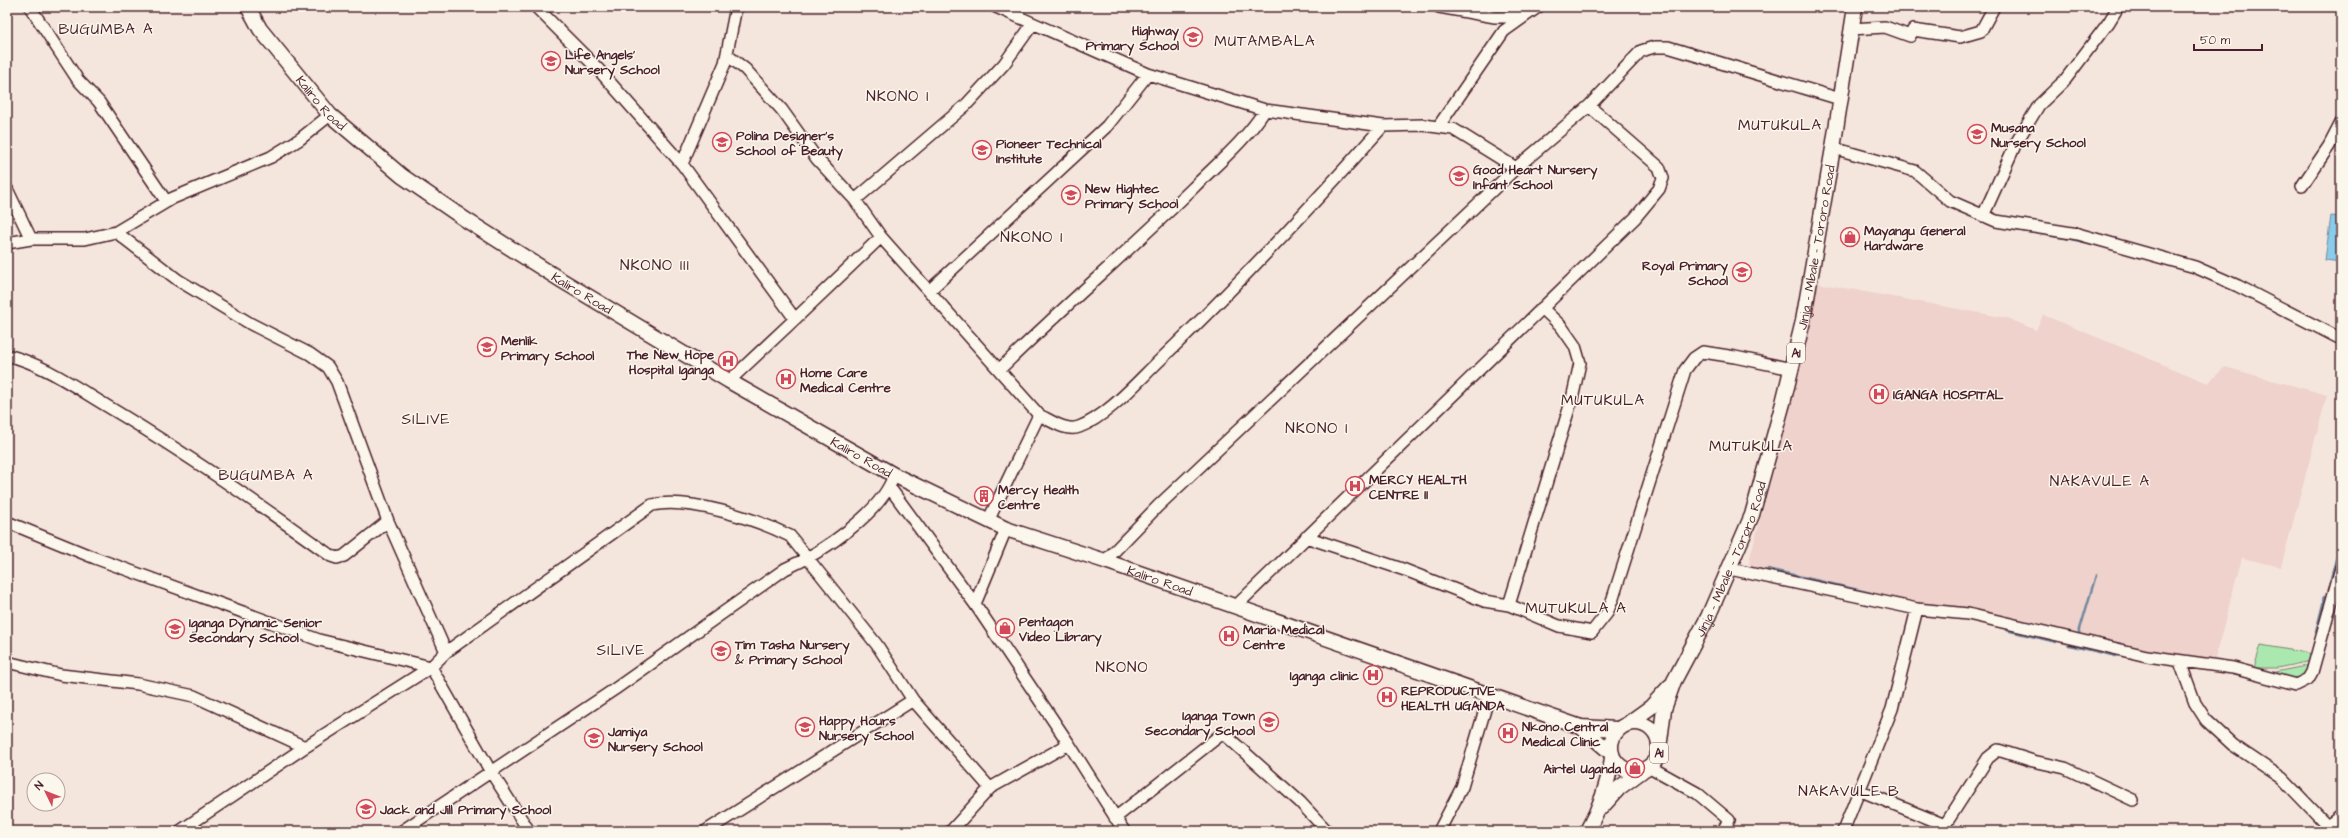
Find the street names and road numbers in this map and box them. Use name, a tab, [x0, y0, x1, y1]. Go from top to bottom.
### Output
street label: Kaliro Road	[291, 72, 350, 135]
street label: Jinja - Mbale - Tororo Road	[1793, 163, 1840, 332]
street label: Kaliro Road	[548, 268, 616, 319]
road number: A1	[1787, 343, 1805, 363]
street label: Kaliro Road	[827, 433, 895, 482]
street label: Jinja - Mbale - Tororo Road	[1691, 479, 1771, 640]
street label: Kaliro Road	[1125, 561, 1195, 601]
road number: A1	[1650, 743, 1668, 763]

